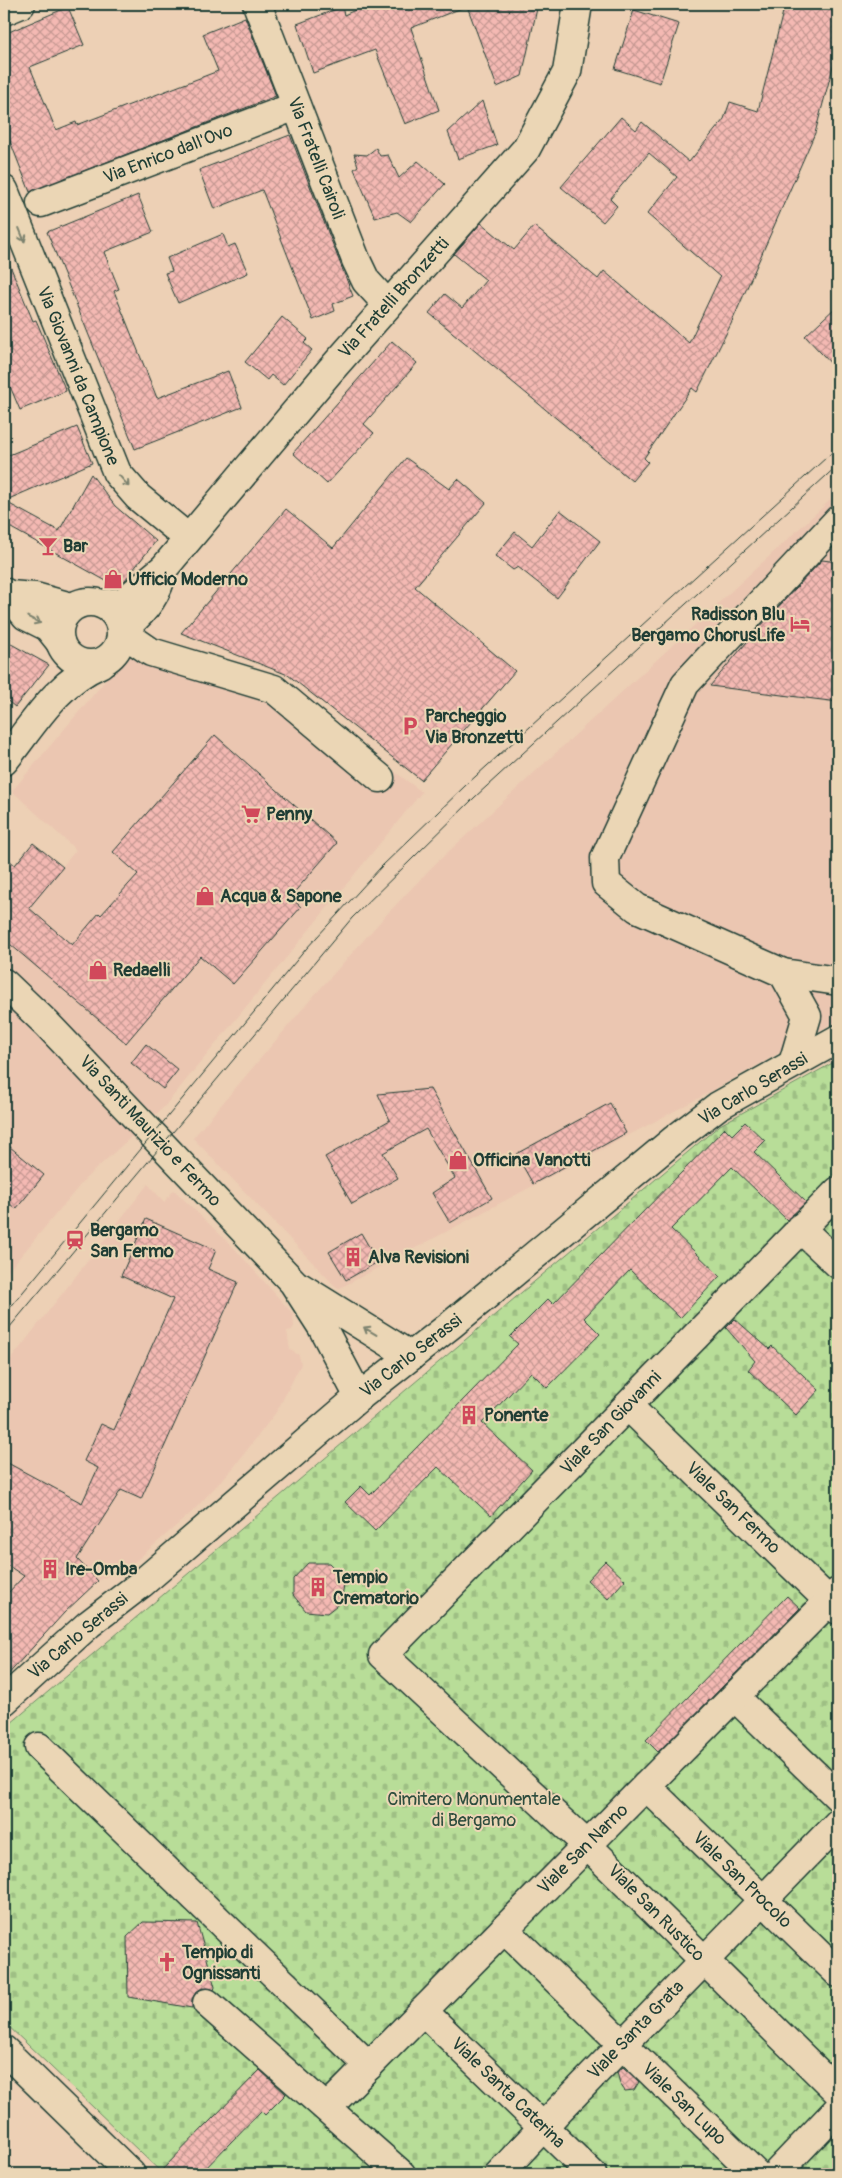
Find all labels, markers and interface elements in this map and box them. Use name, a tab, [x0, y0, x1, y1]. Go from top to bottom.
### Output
street label: Via Fratelli Cairoli	[282, 94, 350, 222]
street label: Via Enrico dall'Ovo	[100, 119, 236, 189]
one-way arrow	[18, 227, 27, 242]
street label: Via Fratelli Bronzetti	[334, 233, 454, 363]
street label: Via Giovanni da Campione	[32, 283, 125, 469]
one-way arrow	[119, 475, 130, 488]
bar icon: Bar	[37, 535, 59, 557]
place label: Bar	[63, 535, 89, 558]
shop icon: Ufficio Moderno	[102, 568, 124, 590]
place label: Ufficio Moderno	[128, 568, 248, 591]
place label: Radisson Blu Bergamo ChorusLife	[631, 603, 786, 647]
hotel icon: Radisson Blu Bergamo ChorusLife	[789, 613, 811, 635]
one-way arrow	[26, 615, 41, 625]
place label: Parcheggio Via Bronzetti	[425, 705, 523, 749]
parking icon: Parcheggio Via Bronzetti	[399, 715, 421, 737]
supermarket icon: Penny	[240, 803, 262, 825]
place label: Penny	[266, 803, 312, 826]
shop icon: Acqua & Sapone	[194, 885, 216, 907]
place label: Acqua & Sapone	[220, 885, 343, 908]
shop icon: Redaelli	[87, 959, 109, 981]
place label: Redaelli	[113, 959, 170, 982]
street label: Via Carlo Serassi	[694, 1047, 812, 1131]
street label: Via Santi Maurizio e Fermo	[74, 1050, 226, 1212]
shop icon: Officina Vanotti	[447, 1149, 469, 1171]
place label: Officina Vanotti	[473, 1149, 591, 1172]
place label: Bergamo San Fermo	[90, 1219, 174, 1263]
station icon: Bergamo San Fermo	[64, 1229, 86, 1251]
building icon: Alva Revisioni	[342, 1246, 364, 1268]
place label: Alva Revisioni	[368, 1246, 469, 1269]
street label: Via Carlo Serassi	[355, 1309, 467, 1403]
one-way arrow	[364, 1325, 378, 1335]
street label: Viale San Giovanni	[555, 1366, 667, 1480]
building icon: Ponente	[458, 1404, 480, 1426]
place label: Ponente	[484, 1404, 549, 1427]
street label: Viale San Fermo	[681, 1457, 785, 1559]
building icon: Ire-Omba	[39, 1558, 61, 1580]
place label: Ire-Omba	[65, 1558, 138, 1581]
place label: Tempio Crematorio	[332, 1566, 419, 1610]
building icon: Tempio Crematorio	[307, 1576, 329, 1598]
street label: Via Carlo Serassi	[23, 1588, 133, 1684]
park label: Cimitero Monumentale di Bergamo	[387, 1788, 561, 1832]
street label: Viale San Narno	[533, 1799, 633, 1899]
street label: Viale San Procolo	[687, 1827, 797, 1934]
street label: Viale San Rustico	[602, 1859, 710, 1967]
place label: Tempio di Ognissanti	[181, 1941, 260, 1985]
church icon: Tempio di Ognissanti	[156, 1951, 178, 1973]
street label: Viale Santa Grata	[583, 1976, 689, 2084]
street label: Viale Santa Caterina	[446, 2033, 570, 2153]
street label: Viale San Lupo	[637, 2058, 732, 2150]

